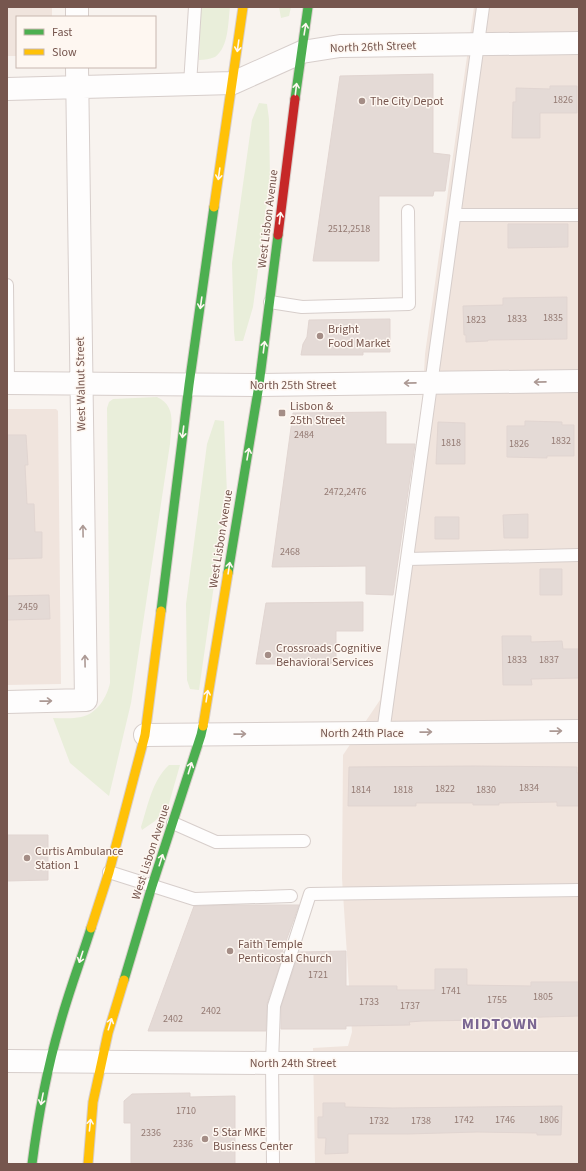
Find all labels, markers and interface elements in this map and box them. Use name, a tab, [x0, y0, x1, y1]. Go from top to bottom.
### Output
legend	[16, 16, 156, 68]
one-way arrow	[301, 23, 309, 36]
text: Fast	[52, 24, 72, 41]
street label: North 26th Street	[330, 37, 416, 57]
one-way arrow	[234, 39, 242, 52]
text: Slow	[52, 44, 77, 61]
one-way arrow	[293, 83, 300, 96]
place label: The City Depot	[370, 93, 444, 110]
house number: 1826	[553, 93, 573, 107]
marker: The City Depot	[357, 96, 367, 106]
one-way arrow	[215, 167, 223, 180]
street label: West Lisbon Avenue	[253, 169, 283, 269]
one-way arrow	[277, 211, 284, 224]
house number: 2512,2518	[328, 222, 370, 236]
one-way arrow	[197, 296, 205, 309]
house number: 1835	[543, 311, 563, 325]
house number: 1833	[507, 312, 527, 326]
house number: 1823	[466, 313, 486, 327]
place label: Bright Food Market	[328, 321, 390, 352]
marker: Bright Food Market	[315, 331, 325, 341]
street label: West Walnut Street	[72, 337, 90, 431]
one-way arrow	[260, 340, 268, 353]
street label: North 25th Street	[250, 377, 336, 394]
one-way arrow	[534, 378, 547, 386]
one-way arrow	[404, 379, 417, 387]
place label: Lisbon & 25th Street	[290, 398, 345, 429]
marker: Lisbon & 25th Street	[277, 408, 287, 418]
one-way arrow	[179, 425, 187, 438]
house number: 2484	[294, 428, 314, 442]
house number: 1832	[551, 434, 571, 448]
house number: 1818	[441, 436, 461, 450]
house number: 1826	[509, 437, 529, 451]
one-way arrow	[244, 448, 252, 461]
house number: 2472,2476	[324, 485, 366, 499]
street label: West Lisbon Avenue	[205, 488, 237, 589]
one-way arrow	[79, 525, 87, 538]
house number: 2468	[280, 545, 300, 559]
one-way arrow	[225, 562, 233, 575]
house number: 2459	[18, 600, 38, 614]
place label: Crossroads Cognitive Behavioral Services	[276, 640, 381, 671]
marker: Crossroads Cognitive Behavioral Services	[263, 650, 273, 660]
house number: 1833	[507, 653, 527, 667]
house number: 1837	[539, 653, 559, 667]
one-way arrow	[81, 655, 89, 668]
one-way arrow	[203, 690, 211, 703]
one-way arrow	[39, 697, 52, 705]
street label: North 24th Place	[320, 725, 404, 742]
one-way arrow	[549, 727, 562, 735]
one-way arrow	[419, 728, 432, 736]
one-way arrow	[233, 730, 246, 738]
one-way arrow	[187, 762, 194, 775]
house number: 1834	[519, 781, 539, 795]
house number: 1822	[435, 782, 455, 796]
house number: 1814	[351, 783, 371, 797]
house number: 1818	[393, 783, 413, 797]
house number: 1830	[476, 783, 496, 797]
street label: West Lisbon Avenue	[128, 802, 174, 902]
place label: Curtis Ambulance Station 1	[35, 843, 123, 874]
marker: Curtis Ambulance Station 1	[22, 853, 32, 863]
one-way arrow	[158, 853, 165, 866]
place label: Faith Temple Penticostal Church	[238, 936, 332, 967]
marker: Faith Temple Penticostal Church	[225, 946, 235, 956]
one-way arrow	[77, 950, 84, 963]
house number: 1721	[308, 968, 328, 982]
house number: 1741	[441, 984, 461, 998]
house number: 1805	[533, 990, 553, 1004]
house number: 1755	[487, 993, 507, 1007]
house number: 1733	[359, 995, 379, 1009]
house number: 1737	[400, 999, 420, 1013]
house number: 2402	[201, 1004, 221, 1018]
house number: 2402	[163, 1012, 183, 1026]
district label: MIDTOWN	[462, 1013, 538, 1035]
one-way arrow	[107, 1018, 115, 1030]
street label: North 24th Street	[250, 1055, 336, 1072]
one-way arrow	[38, 1092, 46, 1105]
house number: 1710	[176, 1104, 196, 1118]
house number: 1742	[454, 1113, 474, 1127]
house number: 1746	[495, 1113, 515, 1127]
house number: 1806	[539, 1113, 559, 1127]
house number: 1732	[369, 1114, 389, 1128]
house number: 1738	[411, 1114, 431, 1128]
one-way arrow	[87, 1119, 94, 1132]
place label: 5 Star MKE Business Center	[213, 1124, 294, 1155]
house number: 2336	[141, 1126, 161, 1140]
marker: 5 Star MKE Business Center	[200, 1134, 210, 1144]
house number: 2336	[173, 1137, 193, 1151]

